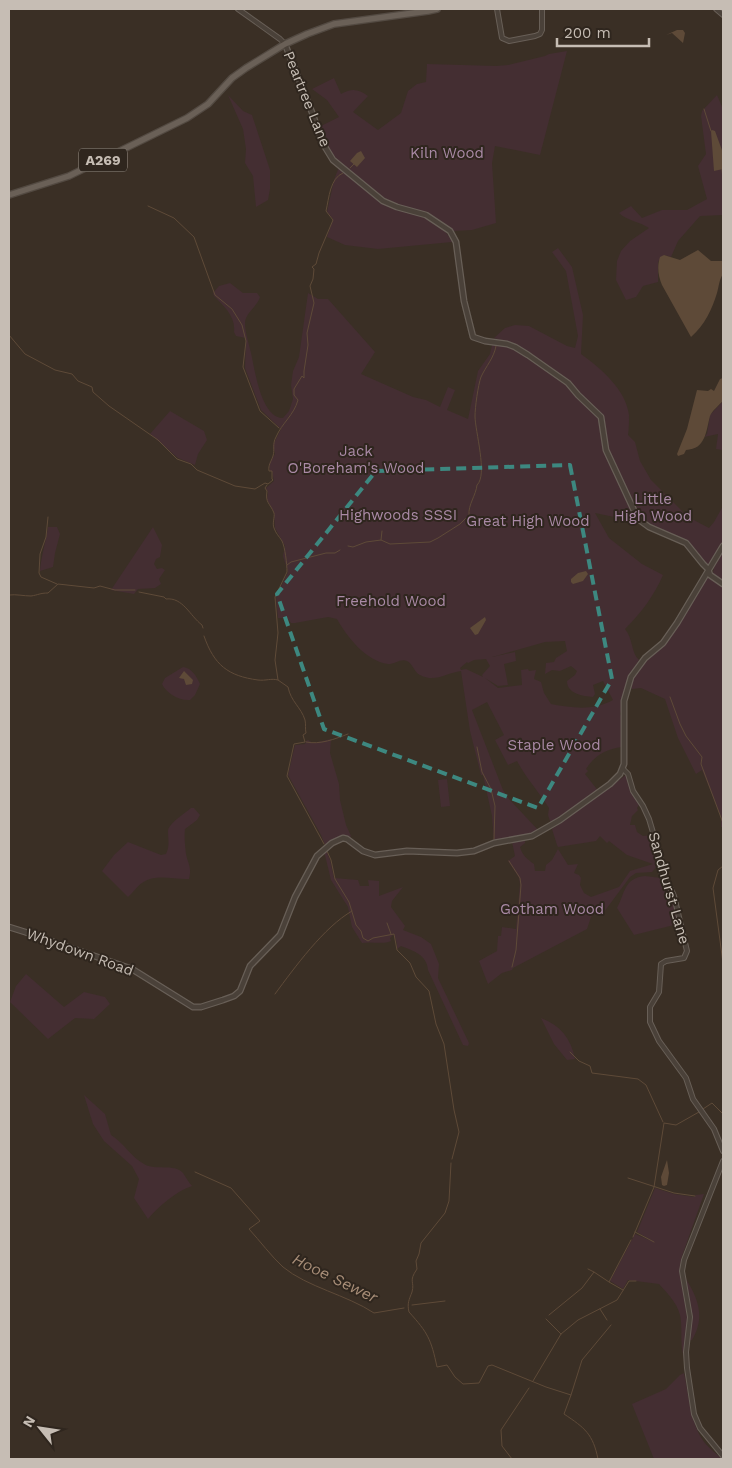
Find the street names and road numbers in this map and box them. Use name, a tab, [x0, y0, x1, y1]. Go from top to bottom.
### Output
street label: Peartree Lane	[280, 48, 334, 150]
road number: A269	[79, 148, 127, 172]
street label: Sandhurst Lane	[644, 830, 694, 946]
street label: Whydown Road	[24, 924, 136, 980]

